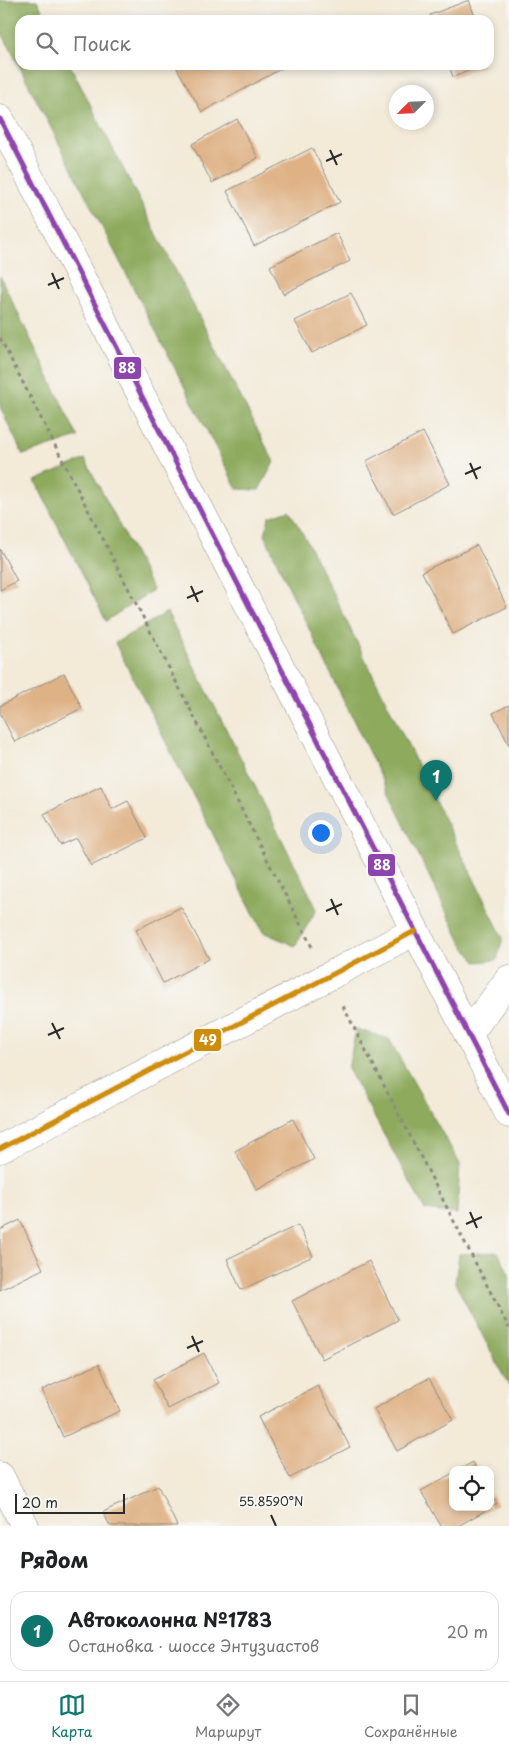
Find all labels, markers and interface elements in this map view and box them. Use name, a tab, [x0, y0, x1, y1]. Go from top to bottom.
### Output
search box	[15, 15, 494, 70]
icon: search	[33, 29, 61, 57]
text: Поиск	[73, 29, 131, 57]
north arrow	[389, 85, 434, 130]
line badge: 88	[113, 356, 142, 380]
text: 88	[118, 357, 136, 378]
pin: 1	[420, 760, 452, 801]
your location	[308, 820, 334, 846]
line badge: 88	[367, 853, 396, 877]
text: 88	[373, 854, 391, 875]
line badge: 49	[193, 1028, 222, 1052]
text: 49	[199, 1029, 217, 1050]
map controls	[449, 1466, 494, 1511]
button: locate	[449, 1466, 494, 1511]
scale bar	[15, 1491, 125, 1514]
text: 20 m	[22, 1492, 58, 1513]
text: 55.8590°N	[239, 1492, 303, 1510]
text: Рядом	[20, 1543, 88, 1575]
text: Автоколонна №1783	[68, 1605, 272, 1633]
text: 1	[33, 1619, 41, 1643]
text: 20 m	[447, 1619, 488, 1643]
text: Остановка · шоссе Энтузиастов	[68, 1633, 319, 1657]
tab: Карта	[51, 1691, 92, 1742]
tab: Маршрут	[195, 1691, 261, 1742]
tab: Сохранённые	[364, 1691, 458, 1742]

